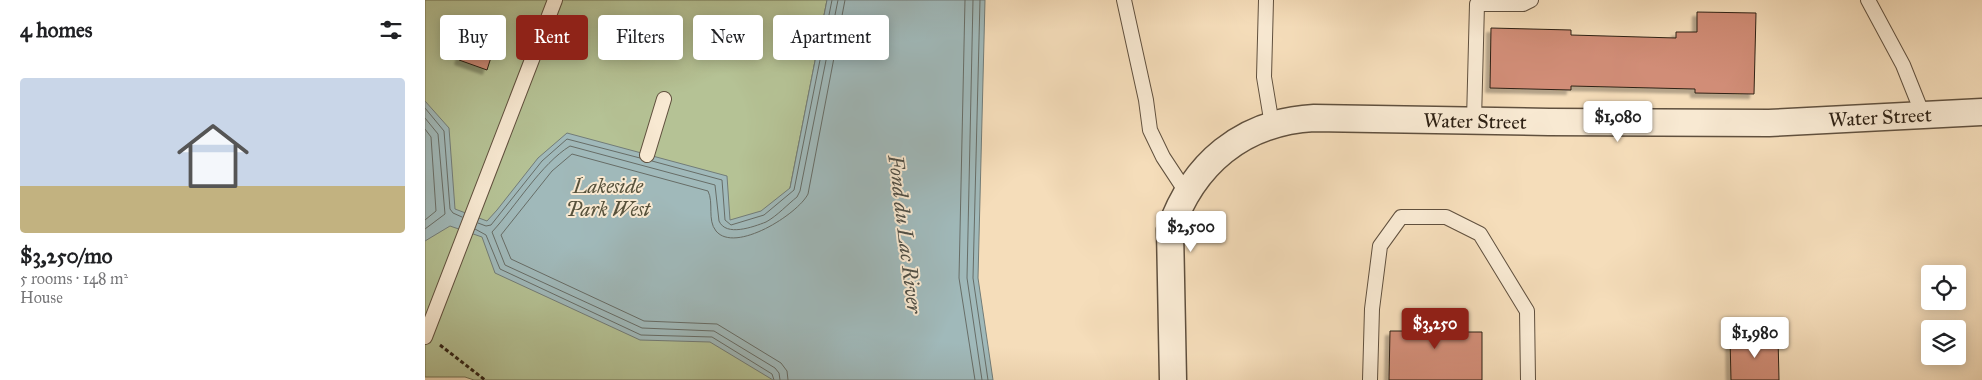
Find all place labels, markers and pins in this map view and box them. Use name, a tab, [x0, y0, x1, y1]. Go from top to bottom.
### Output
pin: $1,080	[1577, 100, 1659, 143]
pin: $2,500	[1150, 210, 1232, 253]
pin: $3,250	[1394, 308, 1476, 350]
pin: $1,980	[1714, 316, 1796, 359]

